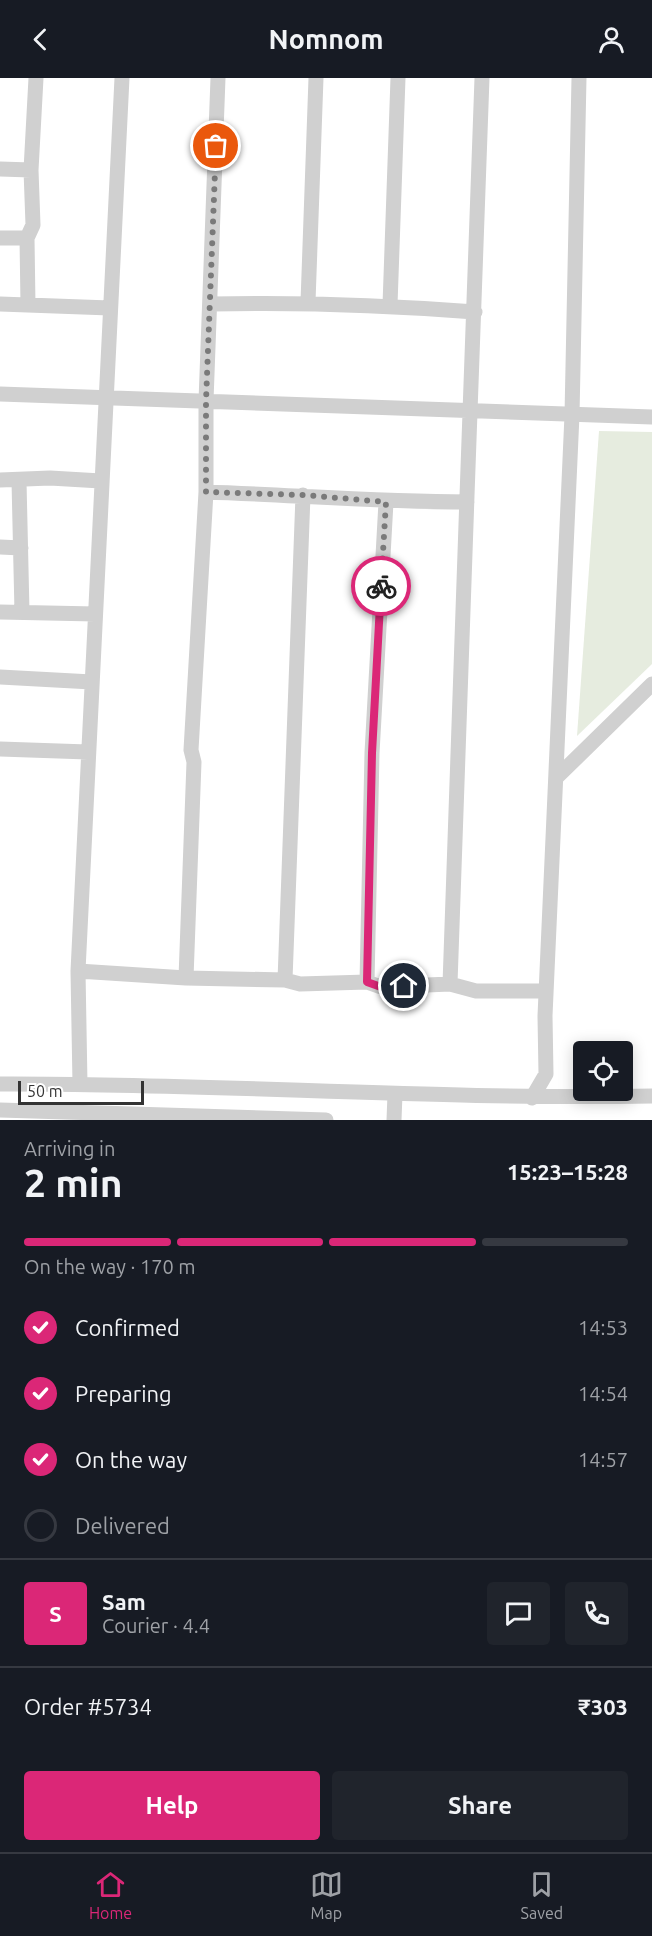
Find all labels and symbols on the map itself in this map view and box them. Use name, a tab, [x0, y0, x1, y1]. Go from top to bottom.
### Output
pin	[190, 120, 241, 171]
courier	[351, 556, 411, 616]
pin	[378, 960, 429, 1011]
scale bar	[18, 1078, 144, 1106]

